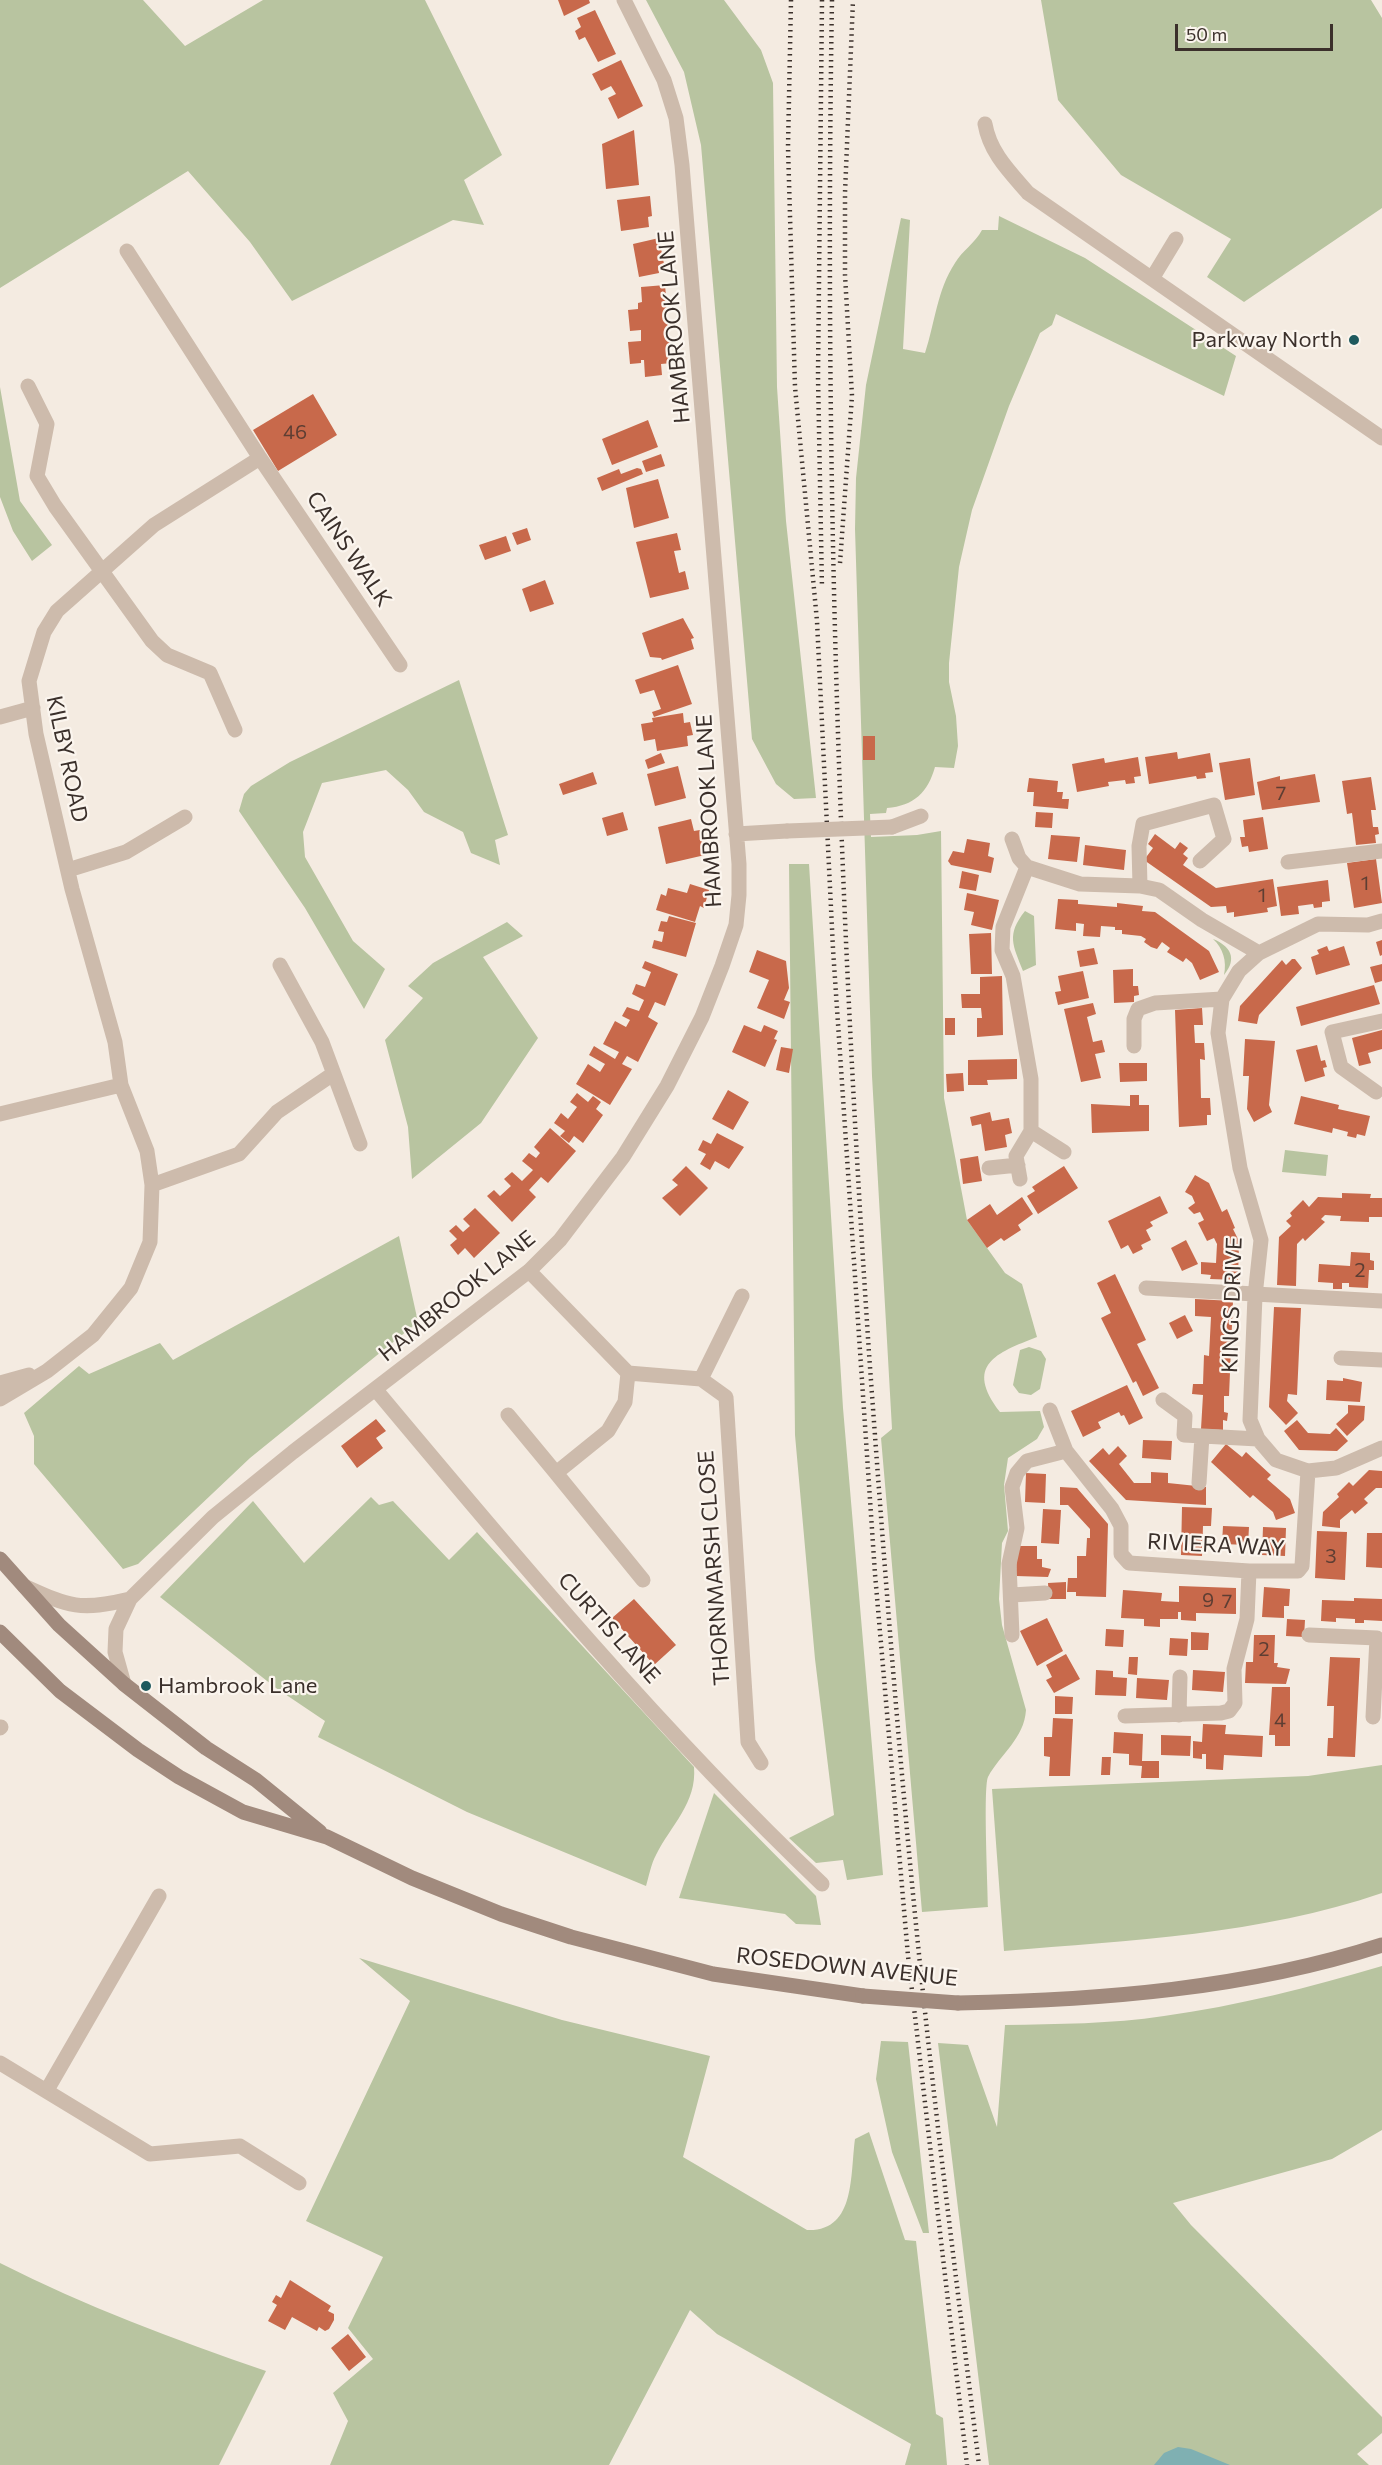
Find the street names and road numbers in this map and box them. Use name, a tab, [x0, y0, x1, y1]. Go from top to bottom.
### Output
street label: HAMBROOK LANE	[652, 229, 696, 425]
street label: CAINS WALK	[301, 486, 397, 612]
street label: KILBY ROAD	[41, 693, 93, 825]
street label: HAMBROOK LANE	[691, 714, 727, 908]
street label: HAMBROOK LANE	[373, 1225, 541, 1367]
street label: KINGS DRIVE	[1216, 1237, 1248, 1373]
street label: THORNMARSH CLOSE	[693, 1450, 735, 1686]
street label: RIVIERA WAY	[1147, 1528, 1285, 1562]
street label: CURTIS LANE	[552, 1567, 666, 1689]
street label: ROSEDOWN AVENUE	[735, 1942, 959, 1992]

